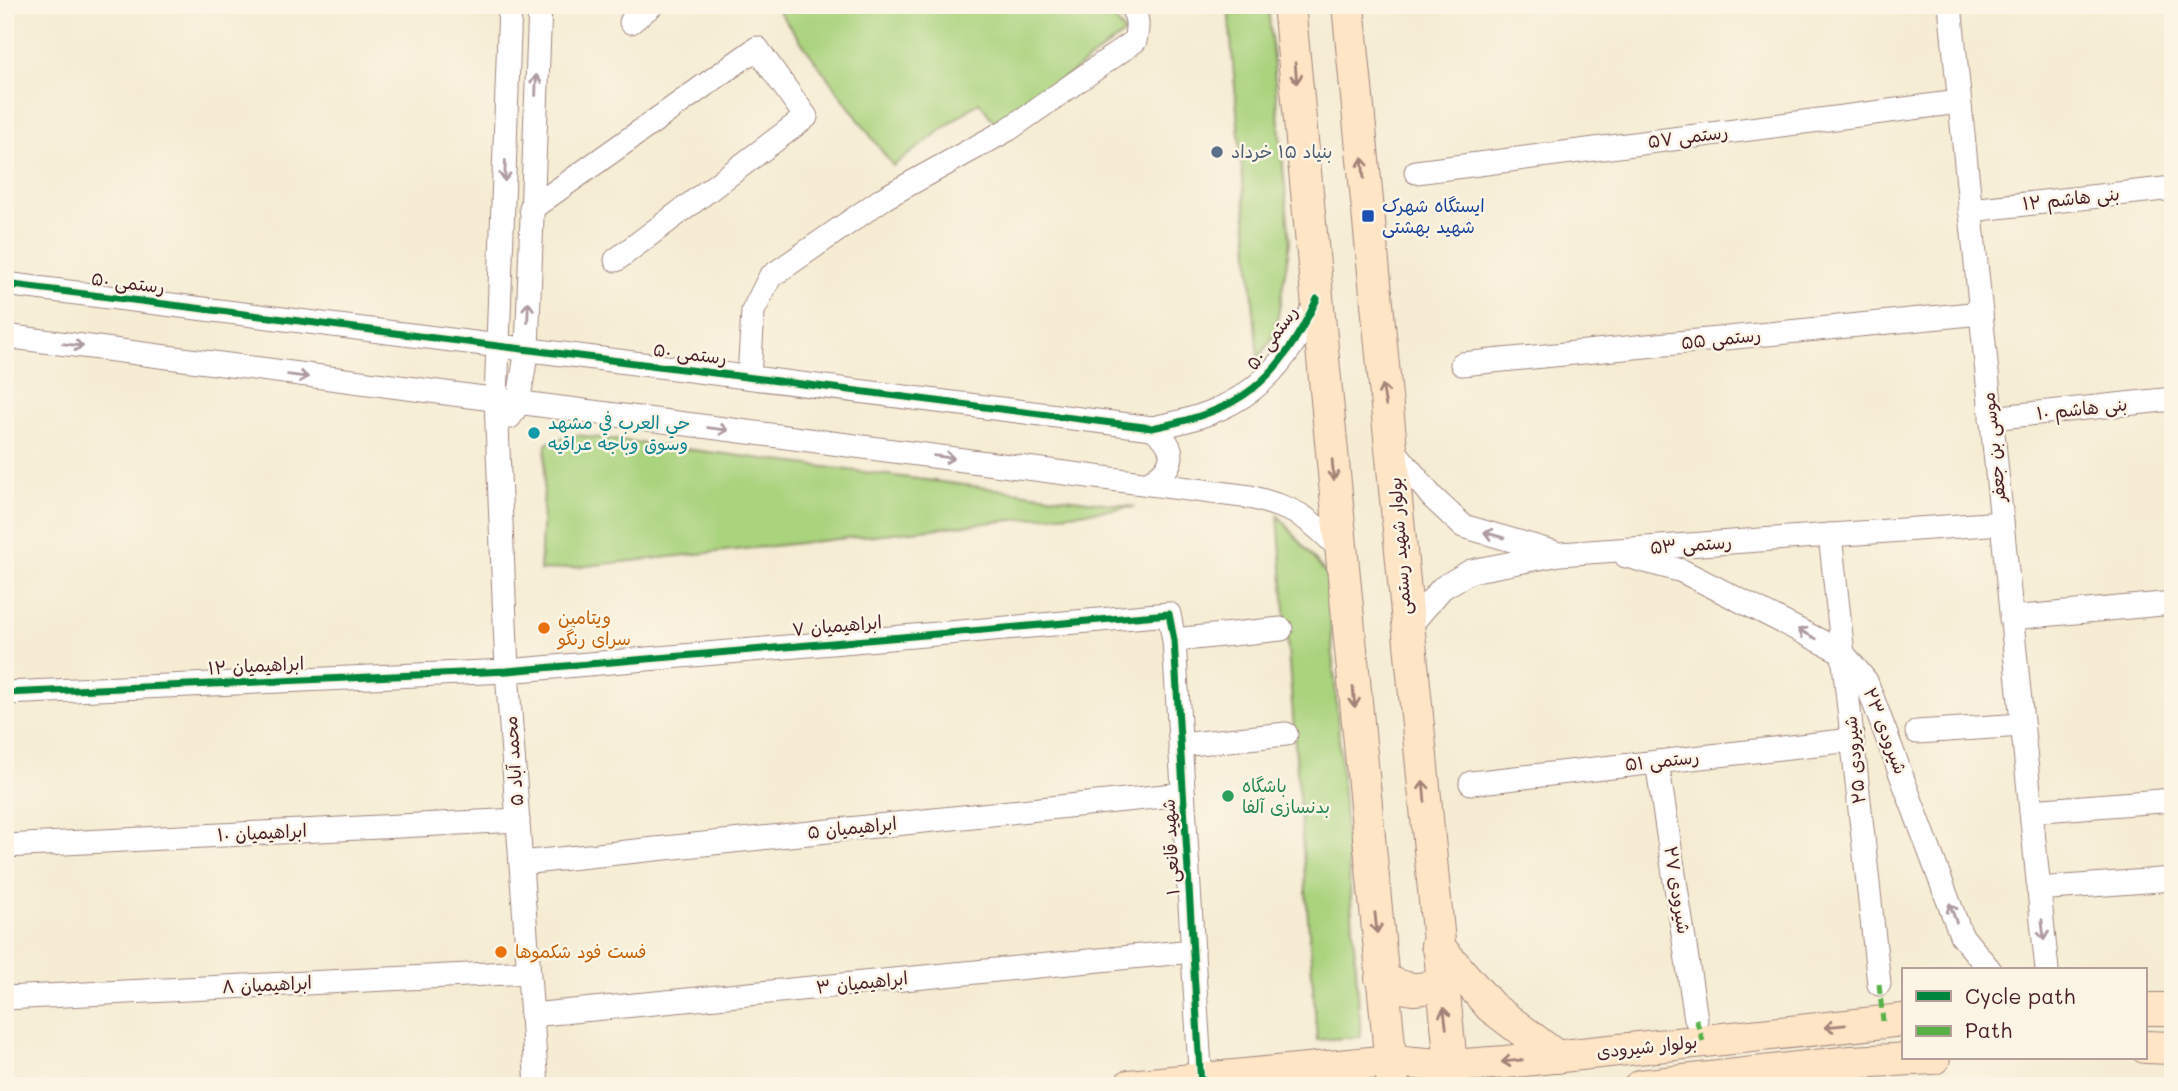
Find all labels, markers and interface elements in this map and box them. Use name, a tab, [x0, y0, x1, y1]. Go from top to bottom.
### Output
one-way arrow	[1289, 61, 1302, 84]
one-way arrow	[530, 74, 543, 97]
street label: رستمی ۵۷	[1646, 119, 1729, 153]
place label: بنیاد ۱۵ خرداد	[1231, 139, 1332, 163]
marker: بنیاد ۱۵ خرداد	[1209, 144, 1225, 160]
one-way arrow	[1356, 157, 1369, 180]
one-way arrow	[498, 160, 511, 183]
street label: بنی هاشم ۱۲	[2021, 181, 2121, 218]
place label: ایستگاه شهرک شهید بهشتی	[1382, 193, 1485, 238]
marker: ایستگاه شهرک شهید بهشتی	[1360, 208, 1376, 224]
street label: رستمی ۵۰	[90, 266, 166, 298]
street label: رستمی ۵۰	[1240, 300, 1303, 374]
one-way arrow	[521, 301, 535, 324]
street label: رستمی ۵۵	[1680, 322, 1762, 354]
street label: رستمی ۵۰	[652, 337, 728, 369]
one-way arrow	[61, 339, 84, 352]
one-way arrow	[286, 369, 309, 382]
one-way arrow	[1377, 384, 1390, 406]
street label: موسی بن جعفر	[1975, 391, 2011, 505]
street label: بنی هاشم ۱۰	[2035, 391, 2129, 428]
place label: حي العرب في مشهد وسوق وباجه عراقيه	[548, 410, 690, 455]
one-way arrow	[706, 423, 729, 436]
marker: حي العرب في مشهد وسوق وباجه عراقيه	[526, 425, 542, 441]
one-way arrow	[932, 451, 955, 464]
one-way arrow	[1327, 459, 1340, 481]
street label: بولوار شهید رستمی	[1382, 476, 1417, 616]
one-way arrow	[1483, 528, 1506, 541]
street label: رستمی ۵۳	[1649, 529, 1733, 559]
place label: ویتامین سرای رنگو	[556, 605, 631, 650]
street label: ابراهیمیان ۷	[791, 609, 883, 641]
marker: ویتامین سرای رنگو	[536, 620, 552, 636]
one-way arrow	[1797, 627, 1818, 641]
street label: ابراهیمیان ۱۲	[207, 651, 305, 680]
street label: شیرودی ۲۳	[1858, 684, 1913, 777]
one-way arrow	[1348, 685, 1361, 708]
street label: محمد آباد ۵	[498, 715, 528, 807]
street label: شیرودی ۲۵	[1837, 715, 1871, 805]
street label: رستمی ۵۱	[1624, 744, 1700, 776]
place label: باشگاه بدنسازی آلفا	[1242, 773, 1330, 818]
one-way arrow	[1417, 781, 1430, 803]
marker: باشگاه بدنسازی آلفا	[1220, 788, 1236, 804]
street label: شهید قانعی ۱	[1155, 798, 1185, 896]
street label: ابراهیمیان ۵	[806, 810, 898, 844]
street label: ابراهیمیان ۱۰	[216, 818, 307, 846]
street label: شیرودی ۲۷	[1659, 844, 1697, 935]
one-way arrow	[1946, 903, 1959, 925]
one-way arrow	[1370, 912, 1383, 934]
one-way arrow	[2036, 918, 2049, 940]
place label: فست فود شکموها	[515, 939, 647, 963]
marker: فست فود شکموها	[493, 944, 509, 960]
street label: ابراهیمیان ۳	[815, 965, 909, 999]
legend	[1902, 968, 2146, 1060]
street label: ابراهیمیان ۸	[221, 970, 313, 998]
text: Cycle path	[1965, 982, 2075, 1009]
one-way arrow	[1439, 1007, 1452, 1030]
text: Path	[1965, 1016, 2012, 1043]
one-way arrow	[1824, 1020, 1847, 1033]
street label: بولوار شیرودی	[1595, 1029, 1699, 1064]
one-way arrow	[1501, 1055, 1523, 1068]

